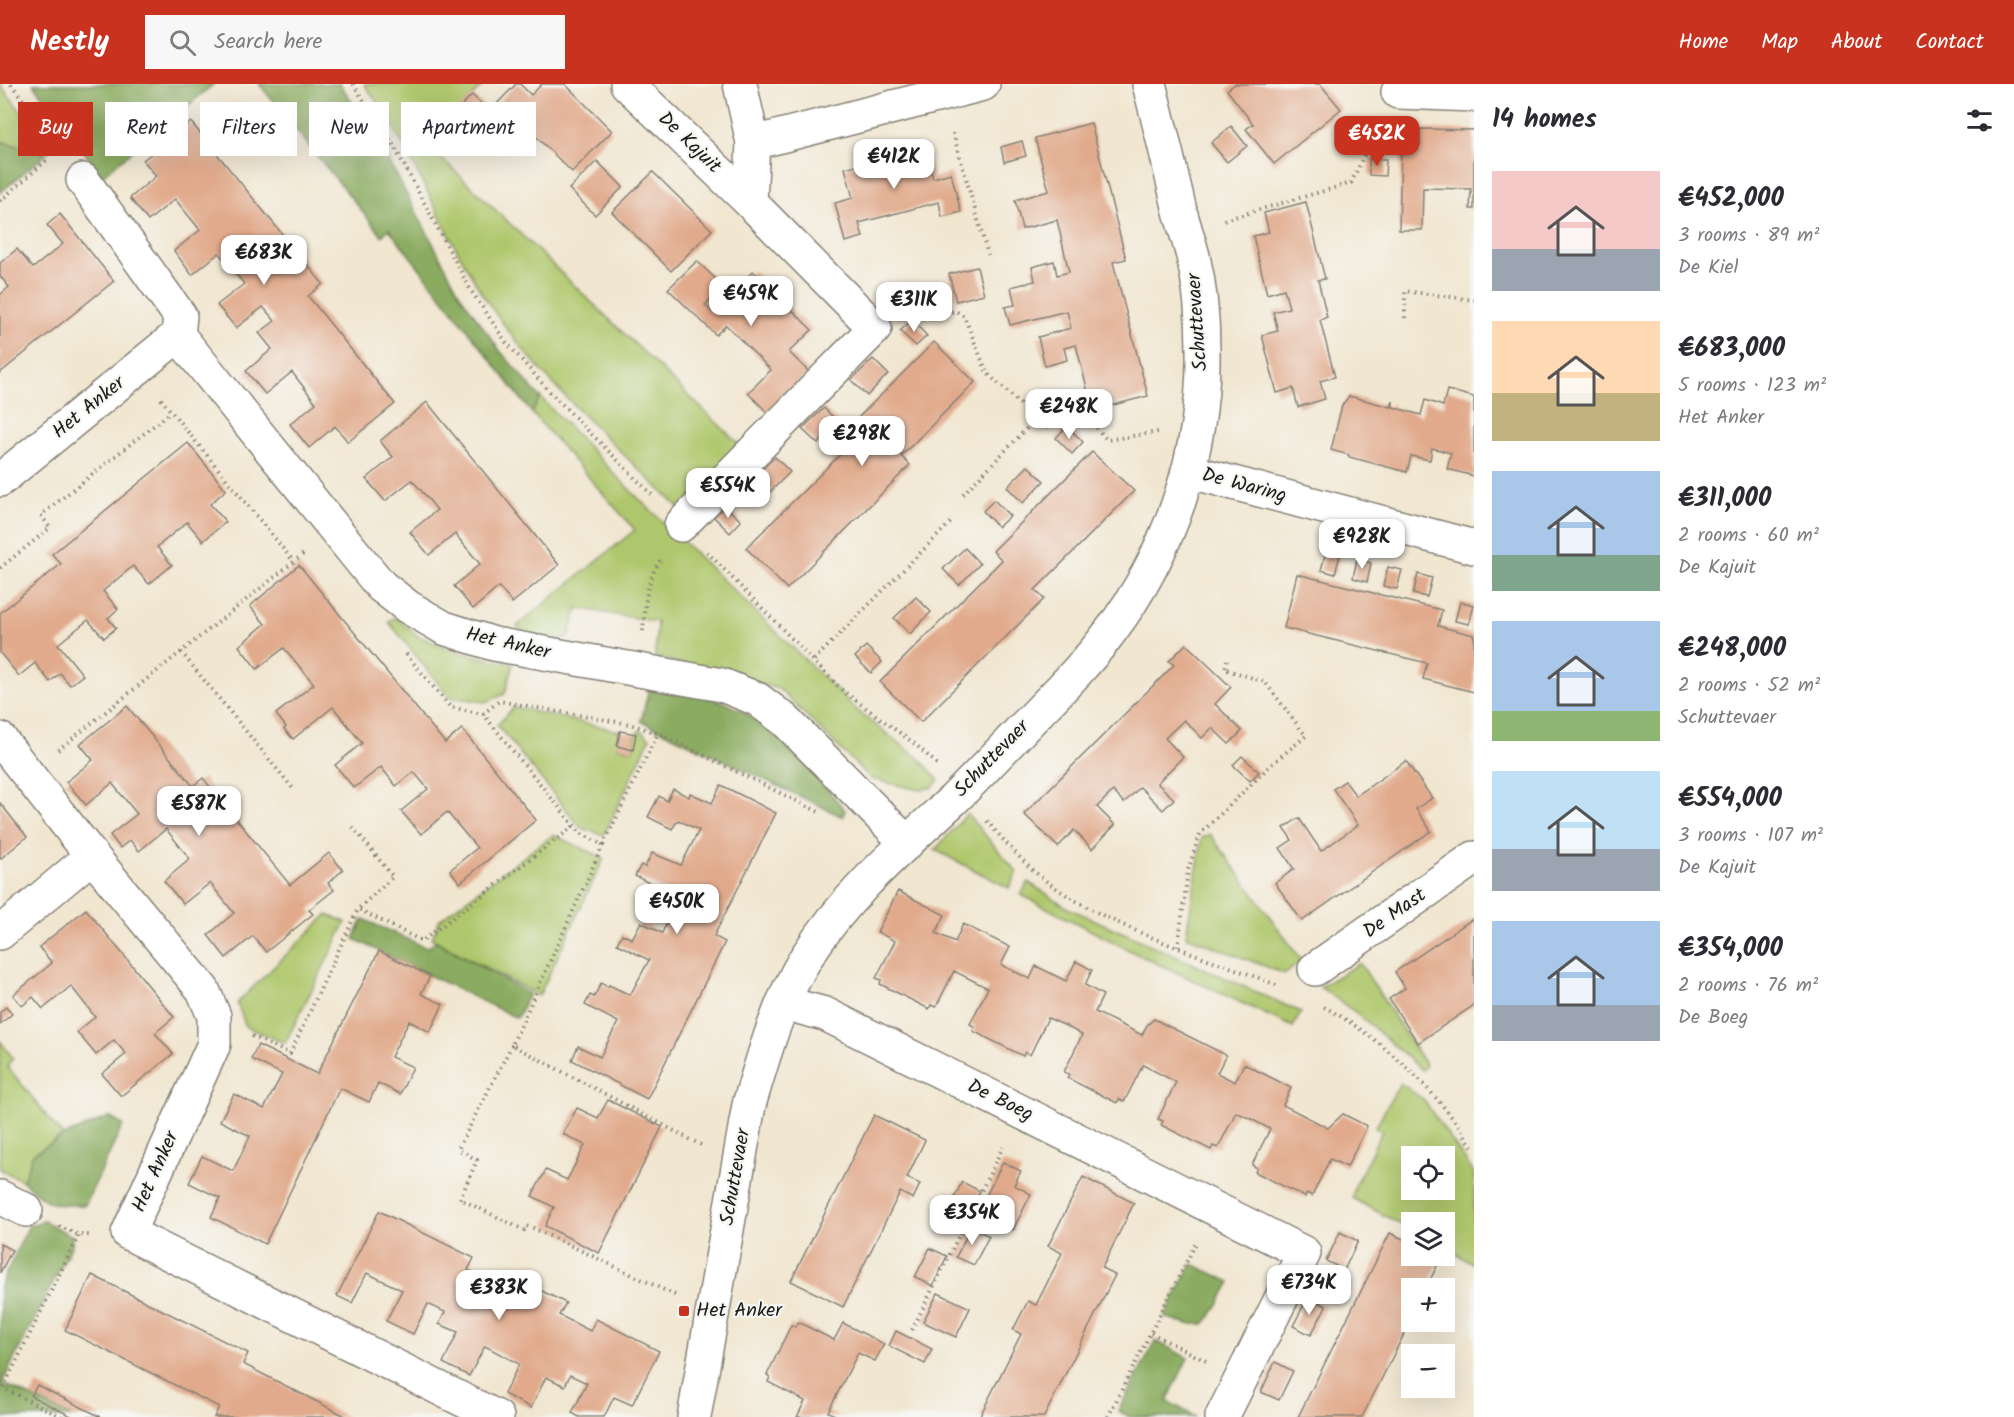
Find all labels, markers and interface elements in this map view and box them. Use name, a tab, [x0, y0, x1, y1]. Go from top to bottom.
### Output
search box	[145, 15, 565, 69]
text: Nestly	[30, 20, 109, 65]
text: Search here	[214, 25, 323, 60]
icon: search	[166, 26, 199, 59]
text: Home	[1679, 26, 1728, 59]
text: Map	[1761, 26, 1798, 59]
text: About	[1831, 26, 1882, 59]
text: Contact	[1915, 26, 1984, 59]
text: 14 homes	[1492, 99, 1597, 141]
chip: Buy	[18, 102, 93, 156]
chip: Rent	[105, 102, 188, 156]
chip: Filters	[200, 102, 297, 156]
chip: New	[309, 102, 389, 156]
chip: Apartment	[401, 102, 536, 156]
street label: De Kajuit	[650, 104, 728, 182]
icon: filters	[1963, 104, 1996, 137]
pin: €452K	[1335, 116, 1419, 167]
text: €452K	[1348, 119, 1406, 151]
pin: €412K	[852, 139, 936, 190]
text: €412K	[867, 142, 921, 174]
text: €452,000	[1678, 178, 1784, 220]
icon: home	[1540, 195, 1612, 267]
text: 3 rooms · 89 m²	[1678, 220, 1819, 252]
pin: €683K	[222, 235, 306, 286]
text: €683K	[235, 238, 293, 270]
text: De Kiel	[1678, 252, 1738, 284]
street label: Schuttevaer	[1179, 271, 1217, 372]
pin: €459K	[709, 276, 793, 327]
text: €459K	[723, 279, 779, 311]
pin: €311K	[872, 282, 956, 333]
text: €311K	[890, 285, 938, 317]
text: €683,000	[1678, 328, 1785, 370]
icon: home	[1540, 345, 1612, 417]
street label: Het Anker	[46, 368, 134, 447]
text: 5 rooms · 123 m²	[1678, 370, 1826, 402]
pin: €248K	[1027, 389, 1111, 440]
text: €248K	[1039, 392, 1099, 424]
text: Het Anker	[1678, 402, 1764, 434]
pin: €298K	[820, 416, 904, 467]
text: €298K	[833, 419, 891, 451]
street label: De Waring	[1198, 459, 1290, 513]
pin: €554K	[686, 468, 770, 519]
text: €554K	[700, 471, 756, 503]
text: €311,000	[1678, 478, 1771, 520]
icon: home	[1540, 495, 1612, 567]
pin: €928K	[1320, 519, 1404, 570]
text: 2 rooms · 60 m²	[1678, 520, 1819, 552]
text: €928K	[1333, 522, 1391, 554]
text: De Kajuit	[1678, 552, 1756, 584]
street label: Het Anker	[463, 619, 555, 670]
text: €248,000	[1678, 628, 1786, 670]
icon: home	[1540, 645, 1612, 717]
text: 2 rooms · 52 m²	[1678, 670, 1820, 702]
text: Schuttevaer	[1678, 702, 1776, 734]
street label: Schuttevaer	[947, 712, 1038, 805]
text: €554,000	[1678, 778, 1782, 820]
pin: €587K	[157, 786, 241, 837]
text: €587K	[171, 789, 227, 821]
icon: home	[1540, 795, 1612, 867]
text: 3 rooms · 107 m²	[1678, 820, 1823, 852]
text: De Kajuit	[1678, 852, 1756, 884]
street label: De Mast	[1357, 880, 1434, 948]
pin: €450K	[635, 884, 719, 935]
text: €450K	[649, 887, 705, 919]
text: €354,000	[1678, 928, 1783, 970]
icon: home	[1540, 945, 1612, 1017]
text: 2 rooms · 76 m²	[1678, 970, 1818, 1002]
text: De Boeg	[1678, 1002, 1748, 1034]
street label: De Boeg	[961, 1071, 1039, 1131]
street label: Het Anker	[124, 1125, 189, 1218]
street label: Schuttevaer	[712, 1125, 760, 1228]
map controls	[1401, 1146, 1455, 1398]
button: locate	[1401, 1146, 1455, 1200]
pin: €354K	[930, 1195, 1014, 1246]
text: €354K	[944, 1198, 1000, 1230]
button: layers	[1401, 1212, 1455, 1266]
pin: €734K	[1267, 1265, 1351, 1316]
text: €734K	[1281, 1268, 1337, 1300]
pin: €383K	[457, 1270, 541, 1321]
text: €383K	[470, 1273, 528, 1305]
button: +	[1401, 1278, 1455, 1332]
place label: Het Anker	[696, 1295, 783, 1327]
marker: Het Anker	[677, 1304, 691, 1318]
button: −	[1401, 1344, 1455, 1398]

